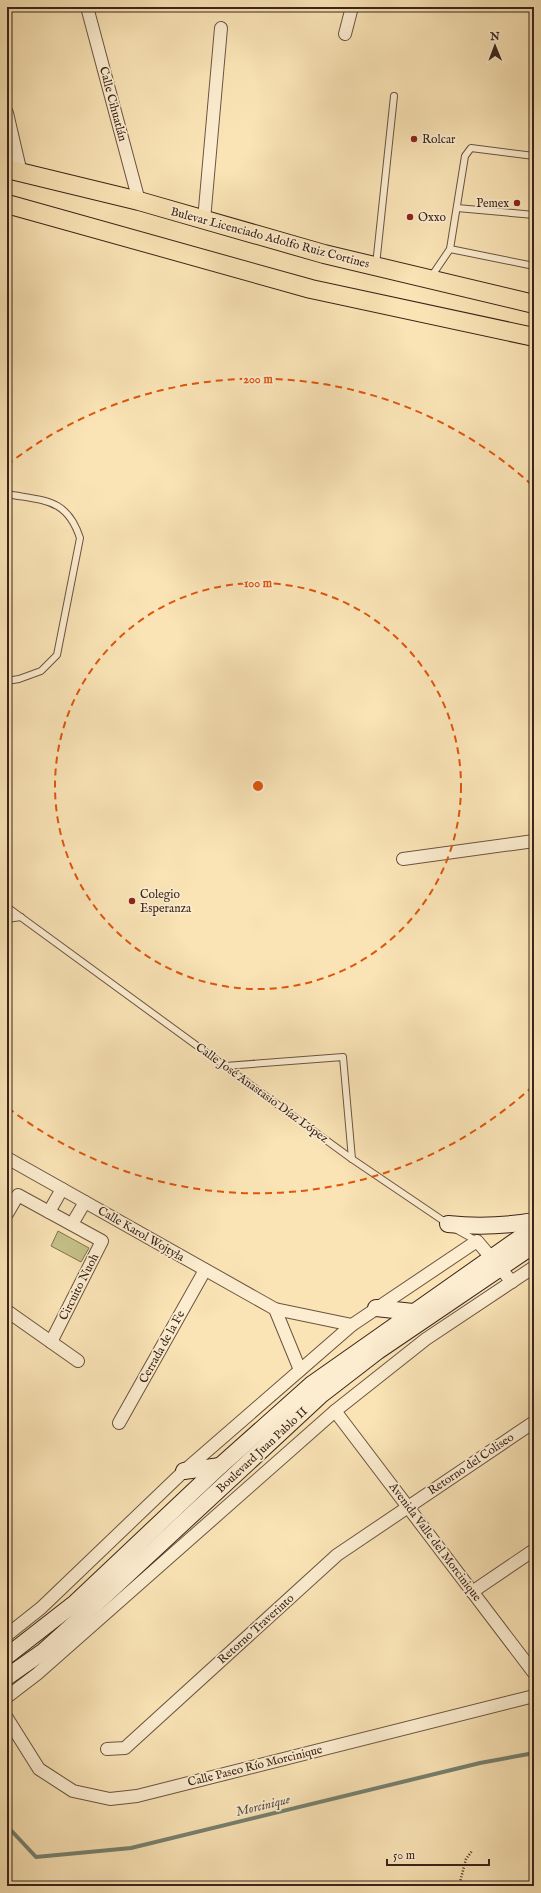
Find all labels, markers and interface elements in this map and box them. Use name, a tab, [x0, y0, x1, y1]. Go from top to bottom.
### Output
north arrow	[475, 26, 515, 66]
text: N	[489, 30, 500, 44]
street label: Calle Cihuatlán	[96, 65, 130, 144]
place label: Rolcar	[422, 132, 456, 147]
marker: Rolcar	[409, 134, 419, 144]
place label: Pemex	[476, 196, 509, 211]
marker: Pemex	[512, 198, 522, 208]
street label: Bulevar Licenciado Adolfo Ruiz Cortines	[169, 204, 371, 272]
place label: Oxxo	[418, 210, 446, 225]
marker: Oxxo	[405, 212, 415, 222]
text: 200 m	[243, 372, 273, 387]
text: 100 m	[244, 576, 273, 591]
centre of rings	[251, 779, 265, 793]
place label: Colegio Esperanza	[140, 887, 192, 917]
marker: Colegio Esperanza	[127, 896, 137, 906]
street label: Calle José Anastasio Díaz López	[192, 1040, 332, 1147]
street label: Calle Karol Wojtyła	[95, 1203, 188, 1265]
street label: Circuito Nuoh	[56, 1251, 103, 1323]
street label: Cerrada de la Fe	[136, 1308, 188, 1386]
street label: Boulevard Juan Pablo II	[213, 1404, 311, 1497]
street label: Retorno del Coliseo	[425, 1429, 517, 1498]
street label: Avenida Valle del Morcinique	[384, 1479, 485, 1605]
street label: Retorno Traverinto	[215, 1590, 298, 1667]
street label: Calle Paseo Río Morcinique	[186, 1742, 325, 1791]
water label: Morcinique	[234, 1791, 293, 1821]
scale bar	[387, 1841, 489, 1867]
text: 50 m	[393, 1848, 415, 1863]

